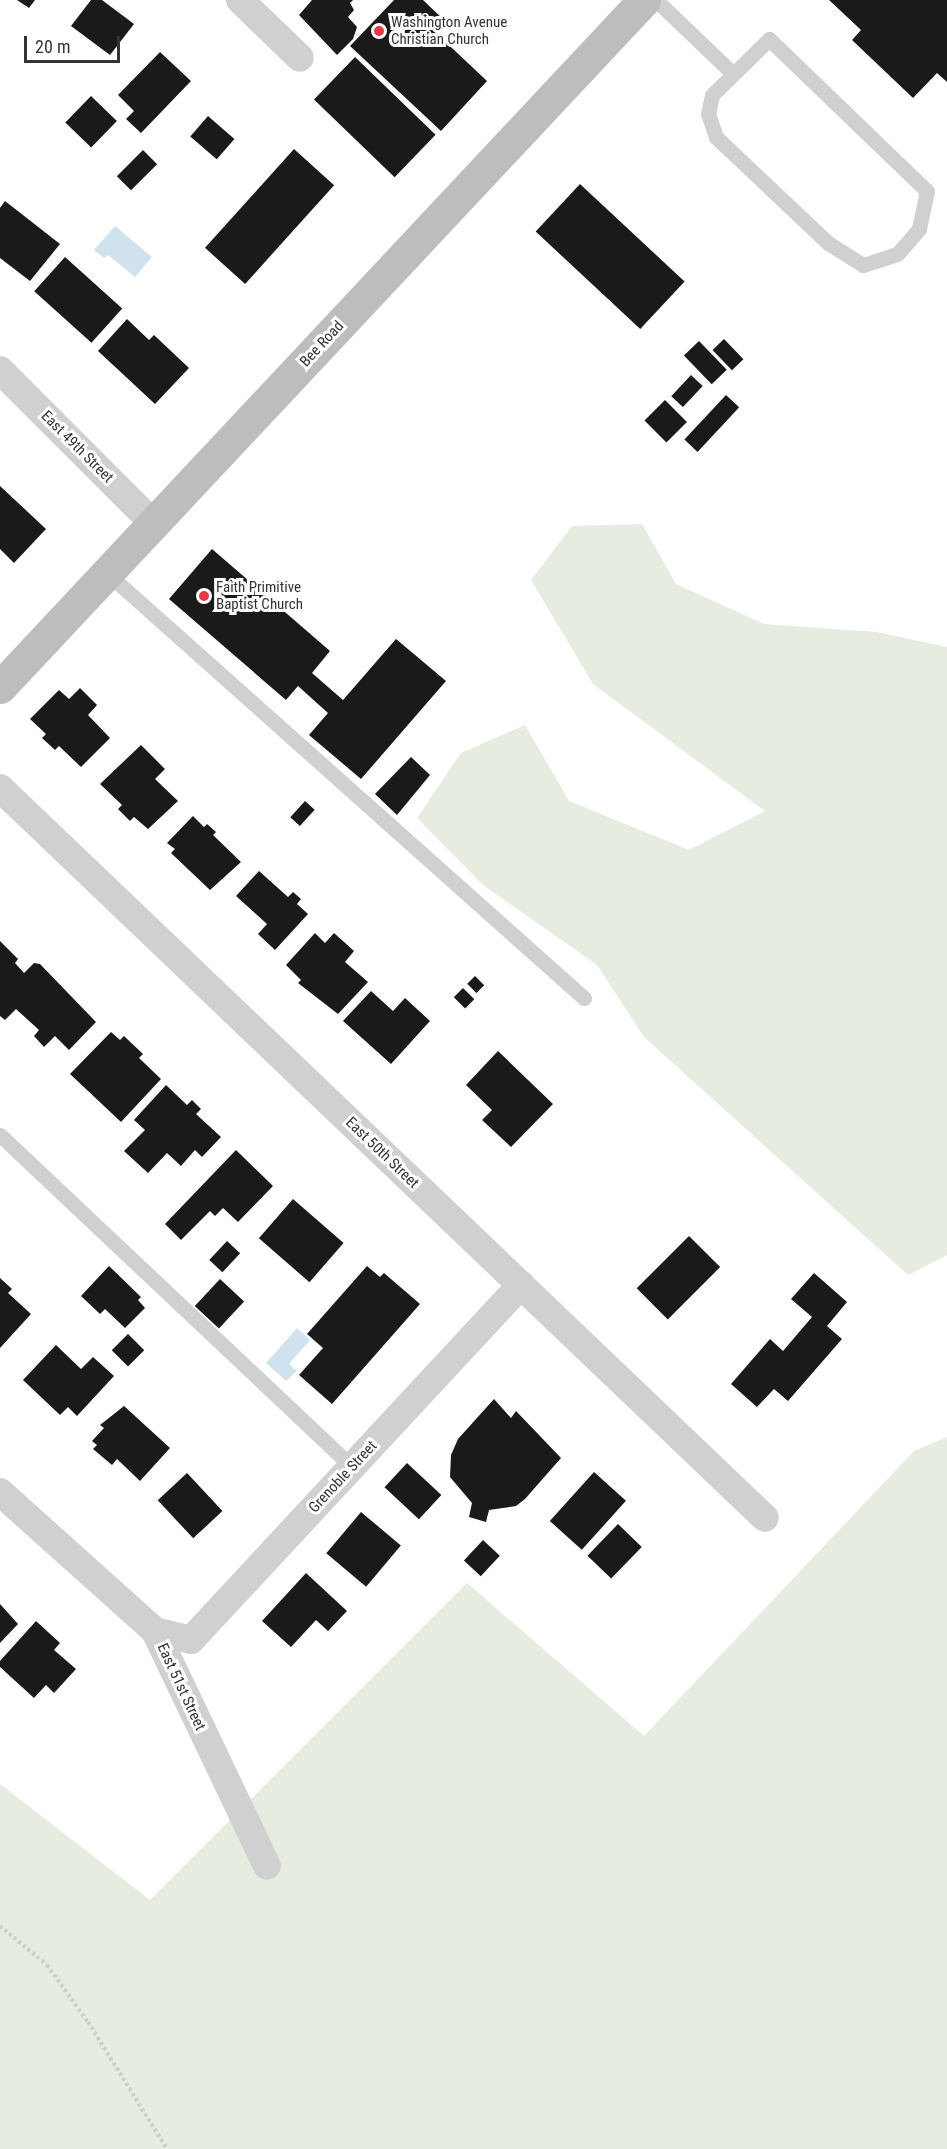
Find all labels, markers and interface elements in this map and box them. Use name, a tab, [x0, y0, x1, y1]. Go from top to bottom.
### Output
place label: Washington Avenue Christian Church	[391, 13, 507, 48]
scale bar	[27, 24, 123, 62]
marker: Washington Avenue Christian Church	[372, 24, 386, 38]
text: 20 m	[35, 36, 70, 57]
street label: Bee Road	[296, 317, 348, 371]
street label: East 49th Street	[37, 407, 117, 487]
place label: Faith Primitive Baptist Church	[216, 578, 303, 613]
marker: Faith Primitive Baptist Church	[197, 589, 211, 603]
street label: East 50th Street	[342, 1114, 422, 1192]
street label: Grenoble Street	[305, 1437, 381, 1517]
street label: East 51st Street	[153, 1641, 209, 1733]

